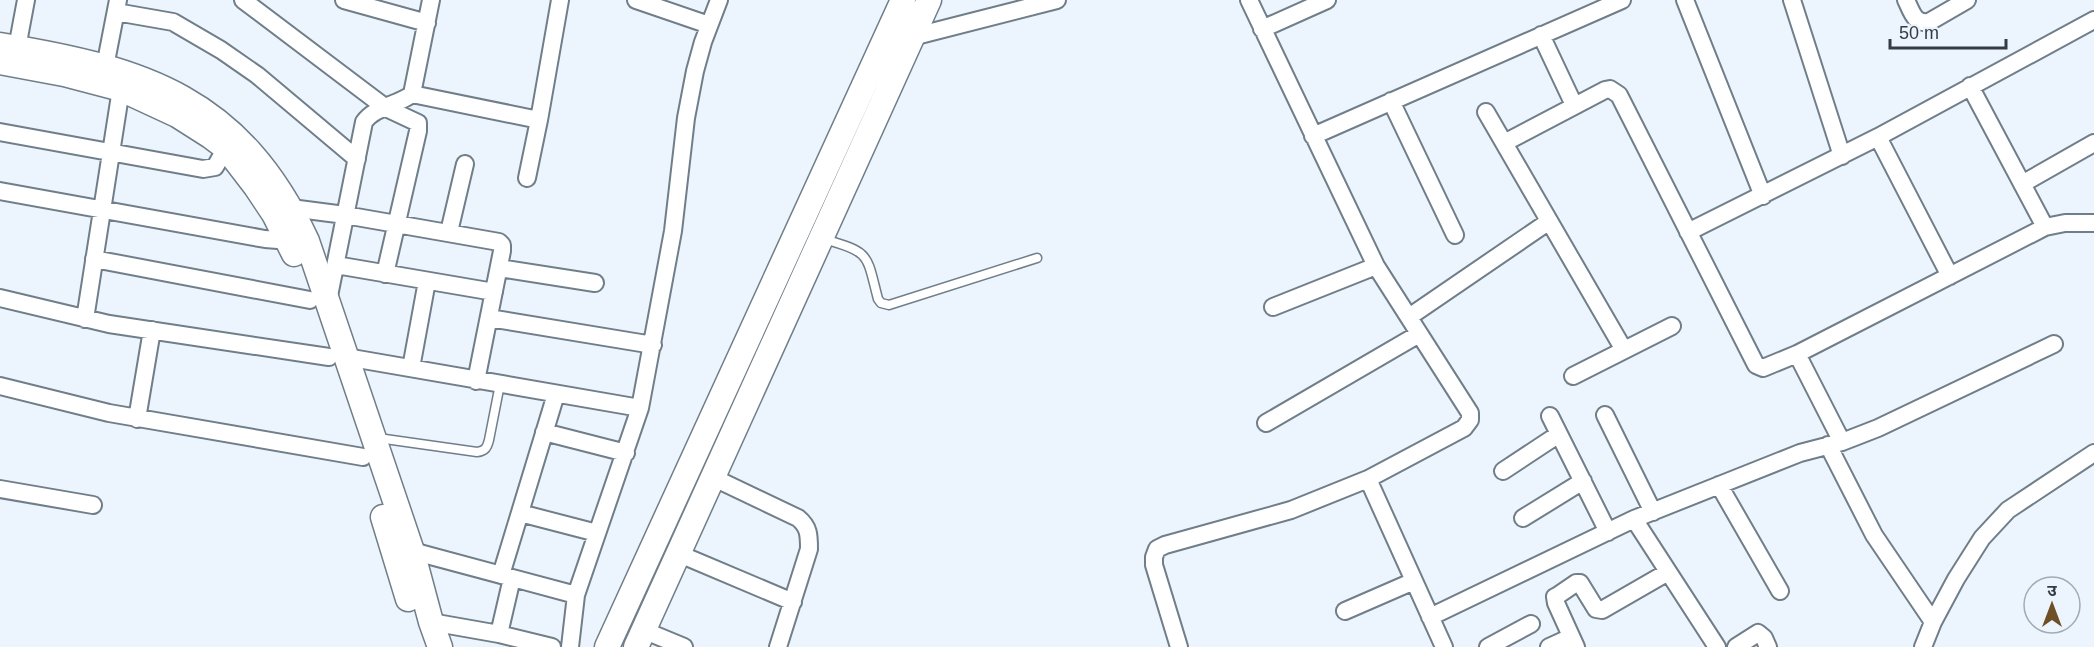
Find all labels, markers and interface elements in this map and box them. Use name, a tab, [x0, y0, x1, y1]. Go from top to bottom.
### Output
scale bar	[1890, 12, 2006, 50]
text: 50 m	[1899, 23, 1939, 43]
north arrow	[2022, 575, 2082, 635]
text: उ	[2047, 582, 2057, 599]

